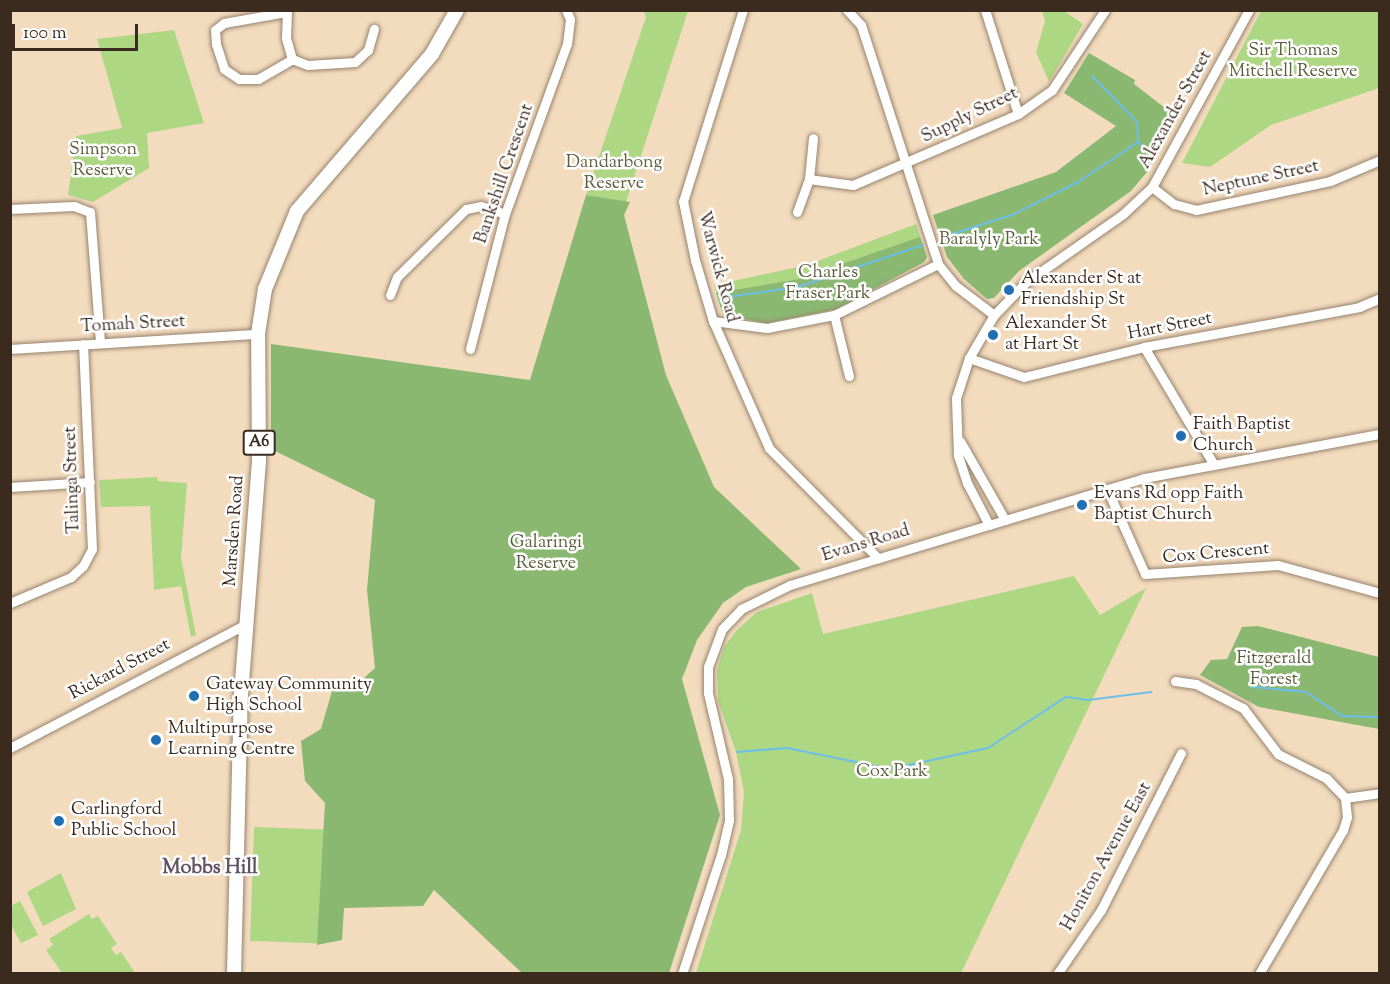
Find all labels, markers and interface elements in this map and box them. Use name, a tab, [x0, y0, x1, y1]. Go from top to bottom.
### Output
scale bar	[15, 12, 141, 50]
text: 100 m	[23, 21, 67, 47]
park label: Sir Thomas Mitchell Reserve	[1229, 41, 1357, 84]
street label: Alexander Street	[1135, 47, 1217, 173]
street label: Supply Street	[918, 83, 1022, 149]
street label: Bankshill Crescent	[471, 101, 539, 247]
park label: Simpson Reserve	[69, 140, 137, 182]
park label: Dandarbong Reserve	[566, 153, 662, 195]
street label: Neptune Street	[1201, 156, 1321, 202]
street label: Warwick Road	[692, 209, 742, 325]
park label: Baralyly Park	[939, 229, 1039, 251]
park label: Charles Fraser Park	[785, 263, 871, 306]
place label: Alexander St at Friendship St	[1021, 269, 1141, 312]
marker: Alexander St at Friendship St	[1002, 283, 1016, 297]
street label: Hart Street	[1126, 308, 1214, 346]
street label: Tomah Street	[80, 311, 186, 339]
place label: Alexander St at Hart St	[1005, 314, 1107, 356]
marker: Alexander St at Hart St	[986, 328, 1000, 342]
place label: Faith Baptist Church	[1193, 415, 1290, 458]
street label: Talinga Street	[60, 426, 86, 534]
marker: Faith Baptist Church	[1174, 429, 1188, 443]
road number: A6	[242, 430, 276, 456]
street label: Marsden Road	[220, 475, 250, 587]
place label: Evans Rd opp Faith Baptist Church	[1094, 484, 1244, 526]
marker: Evans Rd opp Faith Baptist Church	[1075, 498, 1089, 512]
street label: Evans Road	[820, 520, 912, 568]
park label: Galaringi Reserve	[510, 533, 582, 576]
street label: Cox Crescent	[1162, 539, 1270, 569]
street label: Rickard Street	[66, 634, 174, 706]
park label: Fitzgerald Forest	[1237, 649, 1311, 692]
place label: Gateway Community High School	[206, 675, 372, 718]
marker: Gateway Community High School	[187, 689, 201, 703]
place label: Multipurpose Learning Centre	[168, 719, 295, 762]
marker: Multipurpose Learning Centre	[149, 733, 163, 747]
park label: Cox Park	[856, 761, 928, 783]
street label: Honiton Avenue East	[1057, 779, 1157, 935]
place label: Carlingford Public School	[71, 800, 177, 842]
marker: Carlingford Public School	[52, 814, 66, 828]
district label: Mobbs Hill	[162, 856, 258, 880]

